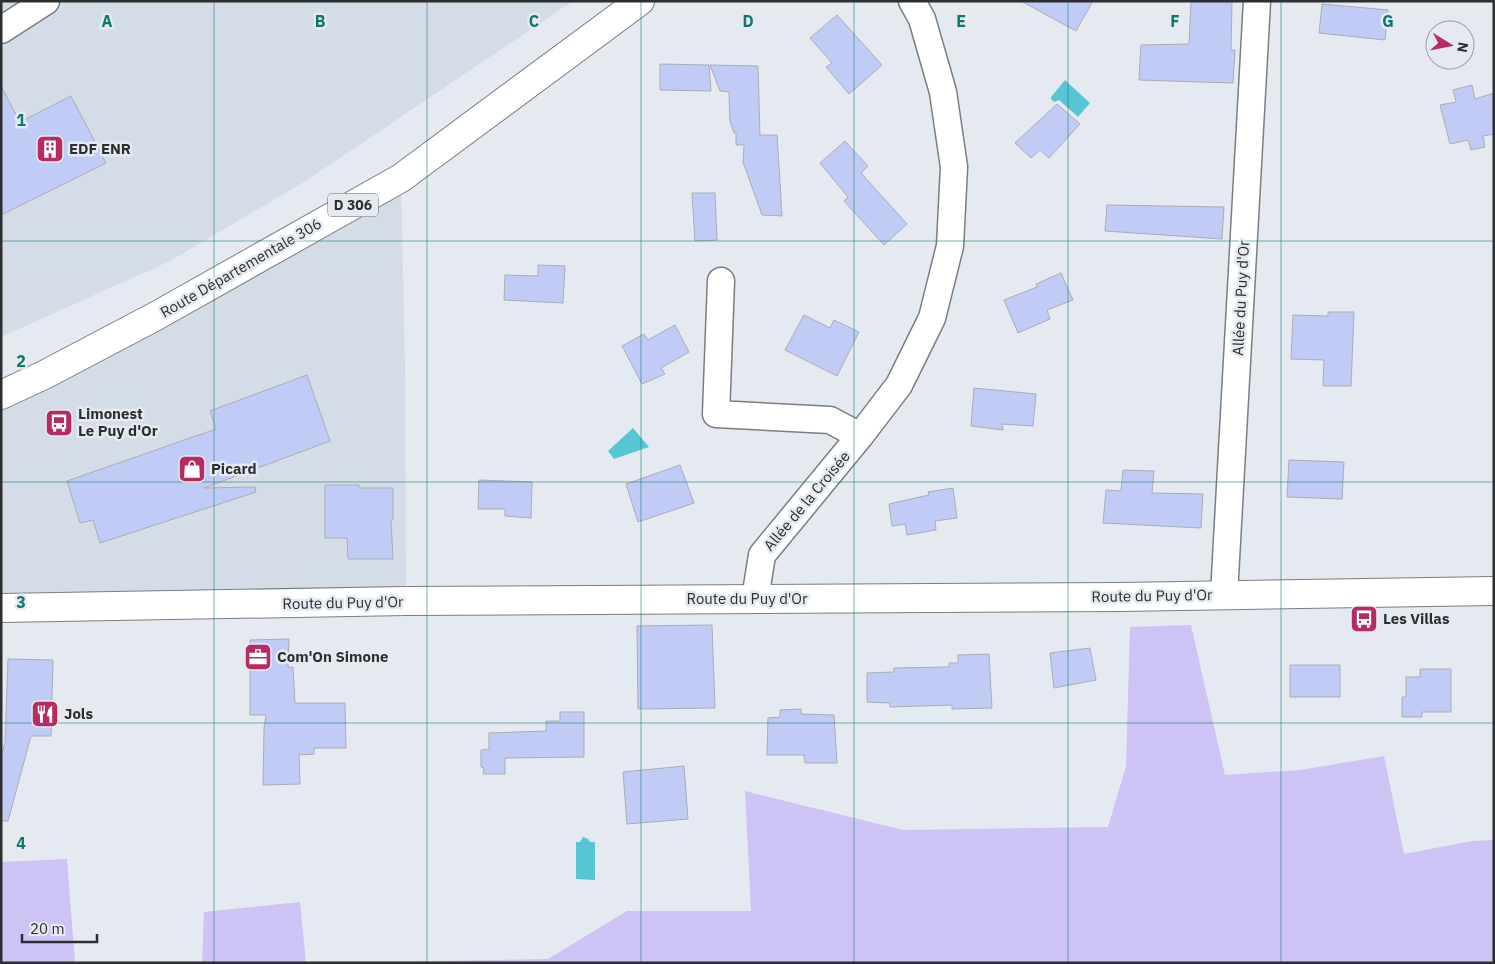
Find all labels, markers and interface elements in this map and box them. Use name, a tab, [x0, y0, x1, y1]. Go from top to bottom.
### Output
text: A	[102, 11, 113, 31]
text: B	[315, 11, 326, 31]
text: C	[529, 11, 539, 31]
text: D	[742, 11, 754, 31]
text: E	[956, 11, 966, 31]
text: F	[1170, 11, 1180, 31]
text: G	[1382, 11, 1394, 31]
north arrow	[1425, 20, 1475, 70]
text: N	[1453, 41, 1473, 54]
text: 1	[16, 110, 26, 130]
building icon: EDF ENR	[35, 134, 65, 164]
place label: EDF ENR	[69, 139, 131, 158]
road number: D 306	[328, 194, 378, 216]
street label: Route Départementale 306	[157, 214, 325, 322]
street label: Allée du Puy d'Or	[1228, 239, 1253, 356]
text: 2	[16, 351, 26, 371]
place label: Limonest Le Puy d'Or	[78, 404, 158, 440]
bus stop icon: Limonest Le Puy d'Or	[44, 408, 74, 438]
street label: Allée de la Croisée	[759, 447, 854, 554]
shop icon: Picard	[177, 454, 207, 484]
place label: Picard	[211, 459, 257, 478]
street label: Route du Puy d'Or	[1091, 585, 1213, 606]
street label: Route du Puy d'Or	[687, 589, 808, 608]
text: 3	[16, 592, 26, 612]
street label: Route du Puy d'Or	[282, 592, 404, 613]
bus stop icon: Les Villas	[1349, 604, 1379, 634]
place label: Les Villas	[1383, 609, 1450, 628]
office icon: Com'On Simone	[243, 642, 273, 672]
place label: Com'On Simone	[277, 647, 388, 666]
restaurant icon: Jols	[30, 699, 60, 729]
place label: Jols	[64, 704, 93, 723]
text: 4	[16, 833, 26, 853]
scale bar	[22, 912, 98, 944]
text: 20 m	[30, 919, 65, 938]

